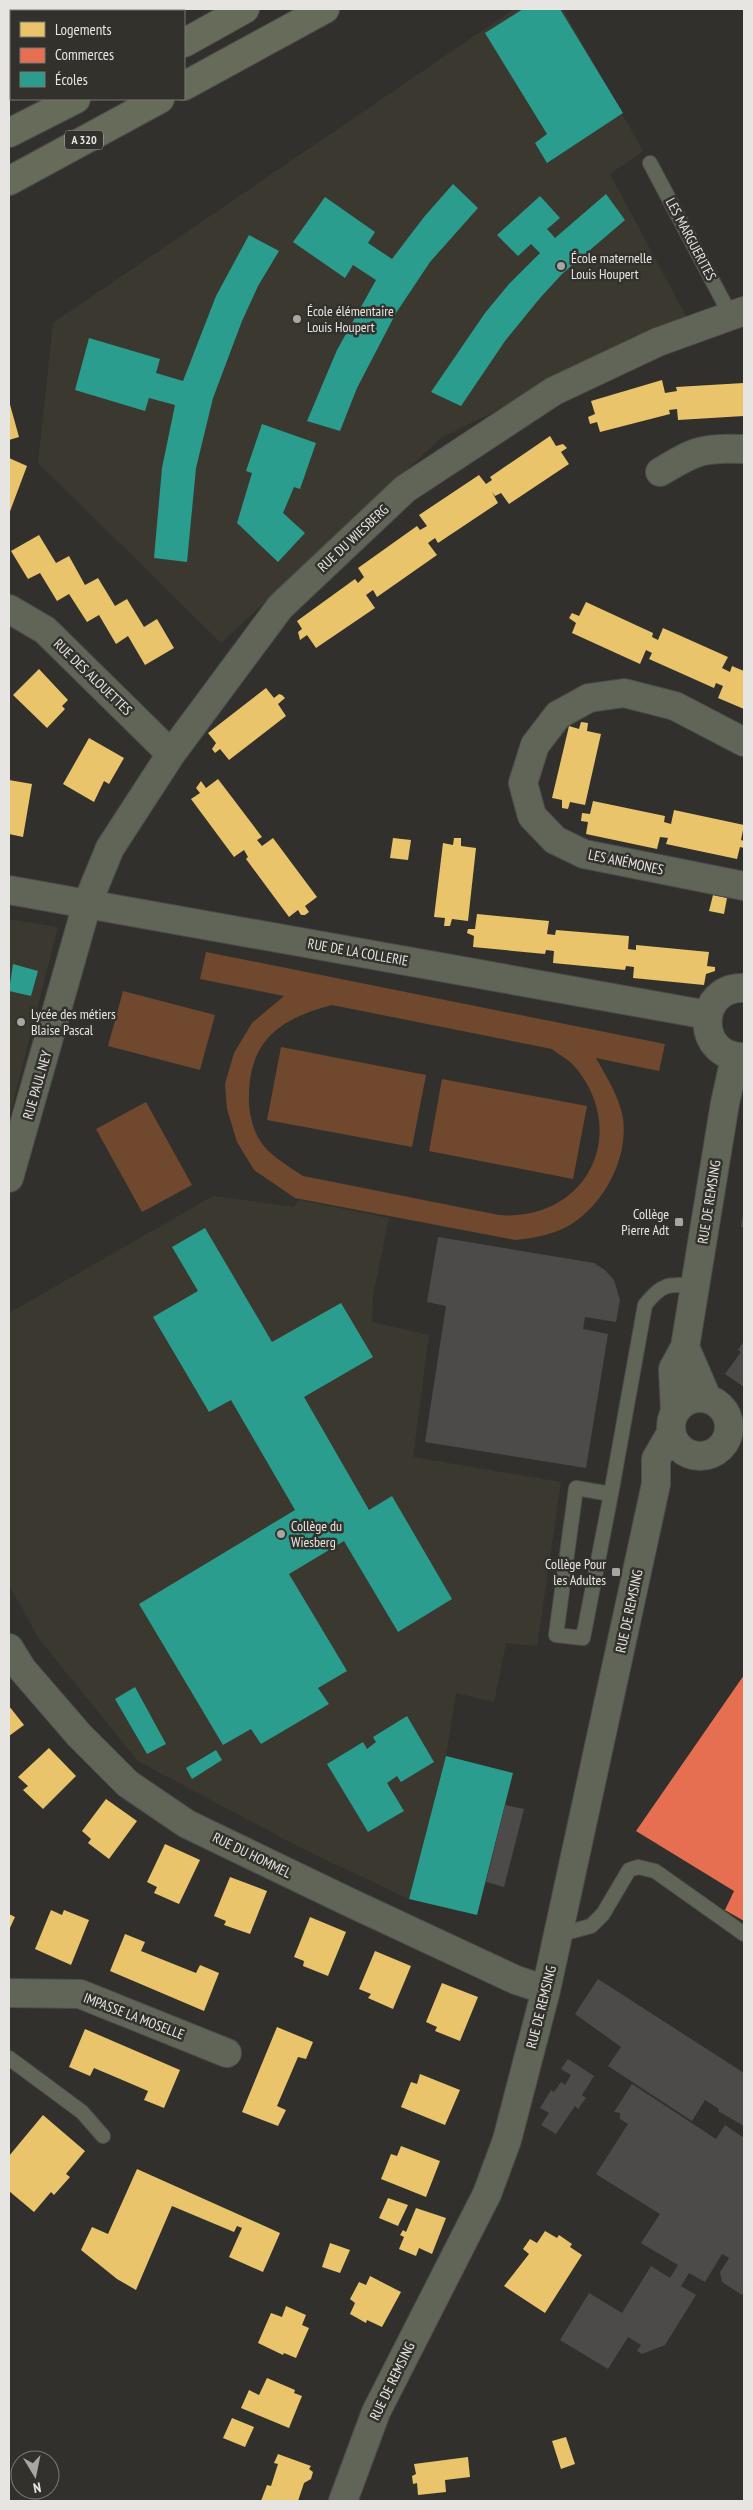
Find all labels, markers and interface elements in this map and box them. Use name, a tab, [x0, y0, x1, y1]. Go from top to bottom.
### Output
legend	[10, 10, 185, 100]
text: Logements	[55, 20, 111, 39]
text: Commerces	[55, 45, 114, 64]
text: Écoles	[55, 70, 88, 89]
road number: A 320	[65, 130, 103, 150]
street label: LES MARGUERITES	[662, 195, 720, 283]
place label: École maternelle Louis Houpert	[571, 249, 652, 283]
marker: École maternelle Louis Houpert	[555, 260, 567, 272]
place label: École élémentaire Louis Houpert	[307, 302, 394, 336]
marker: École élémentaire Louis Houpert	[291, 313, 303, 325]
street label: RUE DU WIESBERG	[314, 500, 392, 576]
street label: RUE DES ALOUETTES	[50, 635, 136, 719]
street label: LES ANÉMONES	[587, 845, 665, 879]
street label: RUE DE LA COLLERIE	[306, 934, 410, 970]
place label: Lycée des métiers Blaise Pascal	[31, 1005, 116, 1039]
marker: Lycée des métiers Blaise Pascal	[15, 1016, 27, 1028]
street label: RUE PAUL NEY	[19, 1048, 56, 1121]
street label: RUE DE REMSING	[693, 1159, 725, 1245]
place label: Collège Pierre Adt	[621, 1205, 669, 1239]
marker: Collège Pierre Adt	[673, 1216, 685, 1228]
place label: Collège du Wiesberg	[291, 1517, 342, 1551]
marker: Collège du Wiesberg	[275, 1528, 287, 1540]
place label: Collège Pour les Adultes	[545, 1555, 606, 1589]
marker: Collège Pour les Adultes	[610, 1566, 622, 1578]
street label: RUE DE REMSING	[611, 1568, 647, 1654]
street label: RUE DU HOMMEL	[210, 1828, 295, 1882]
street label: RUE DE REMSING	[522, 1964, 560, 2050]
street label: IMPASSE LA MOSELLE	[81, 1988, 187, 2044]
street label: RUE DE REMSING	[365, 2339, 419, 2423]
north arrow	[10, 2450, 60, 2500]
text: N	[32, 2478, 43, 2497]

